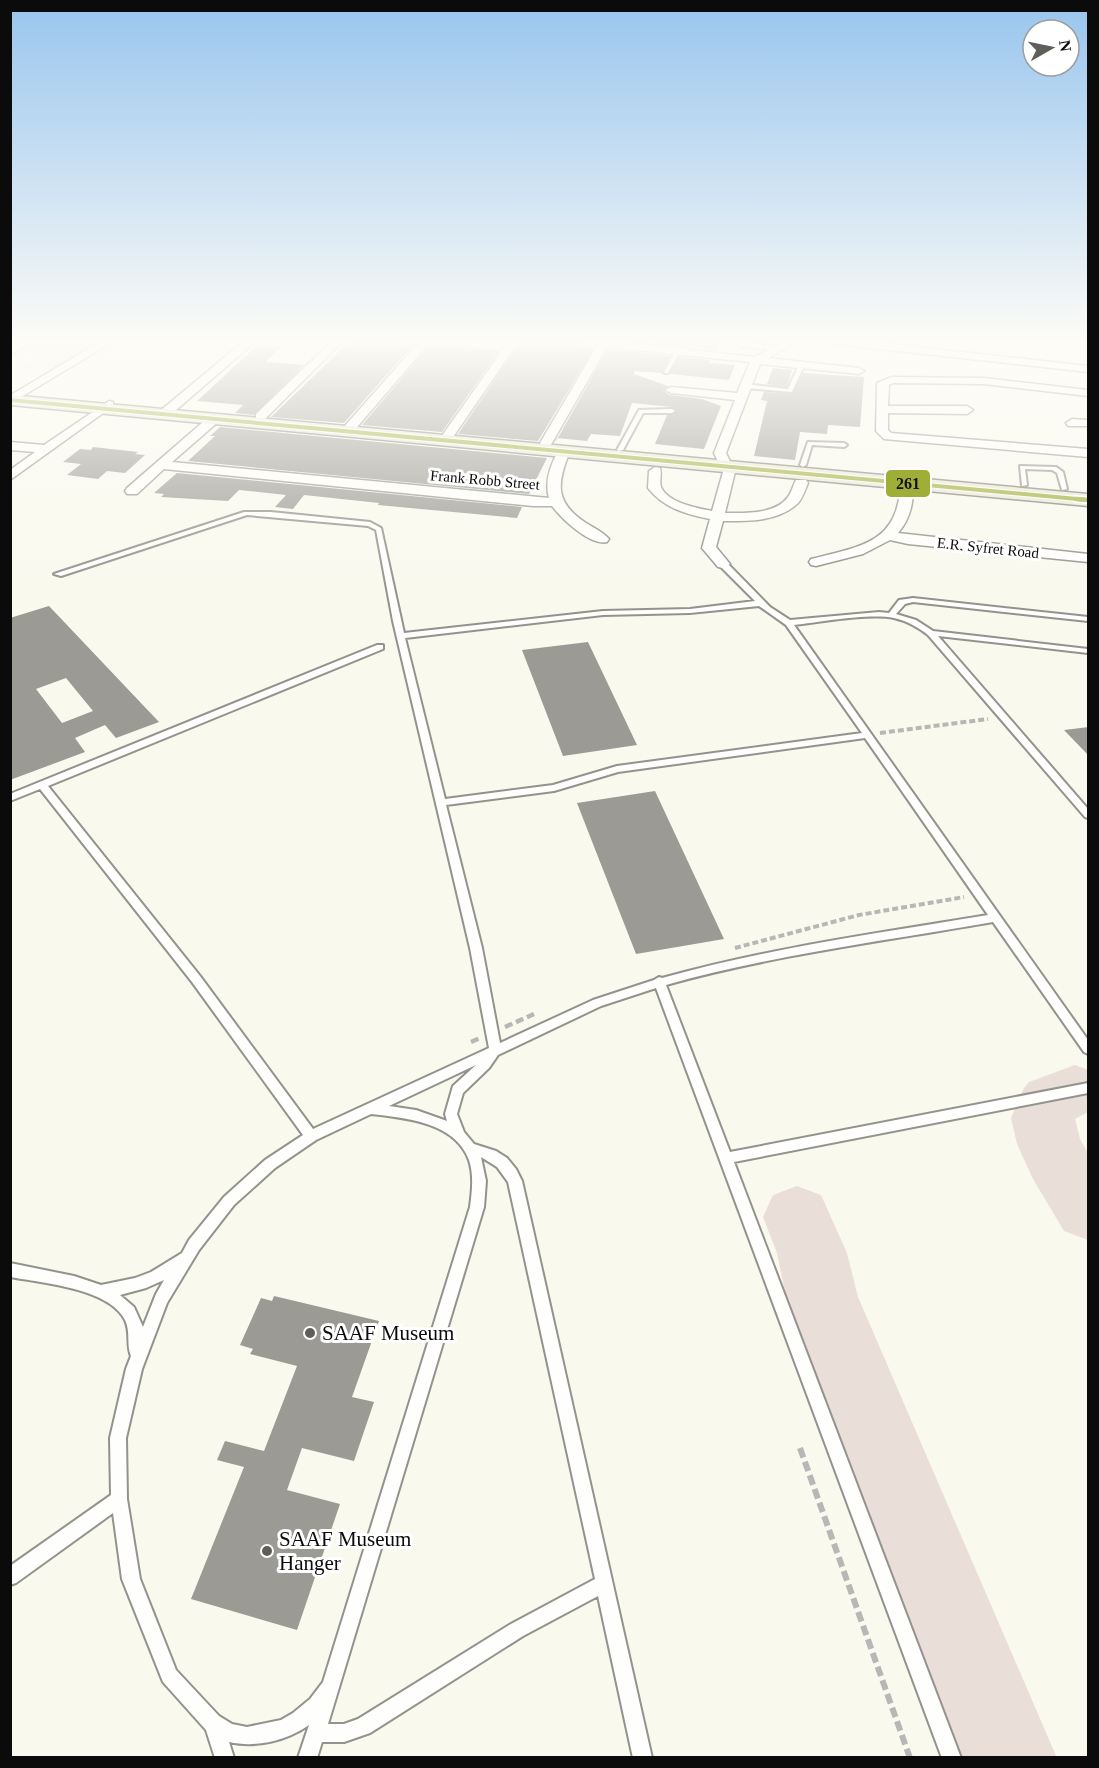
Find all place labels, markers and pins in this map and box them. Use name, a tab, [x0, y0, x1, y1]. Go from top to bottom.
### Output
place label: SAAF Museum	[322, 1321, 454, 1345]
marker: SAAF Museum	[303, 1326, 317, 1340]
place label: SAAF Museum Hanger	[279, 1527, 411, 1575]
marker: SAAF Museum Hanger	[260, 1544, 274, 1558]

